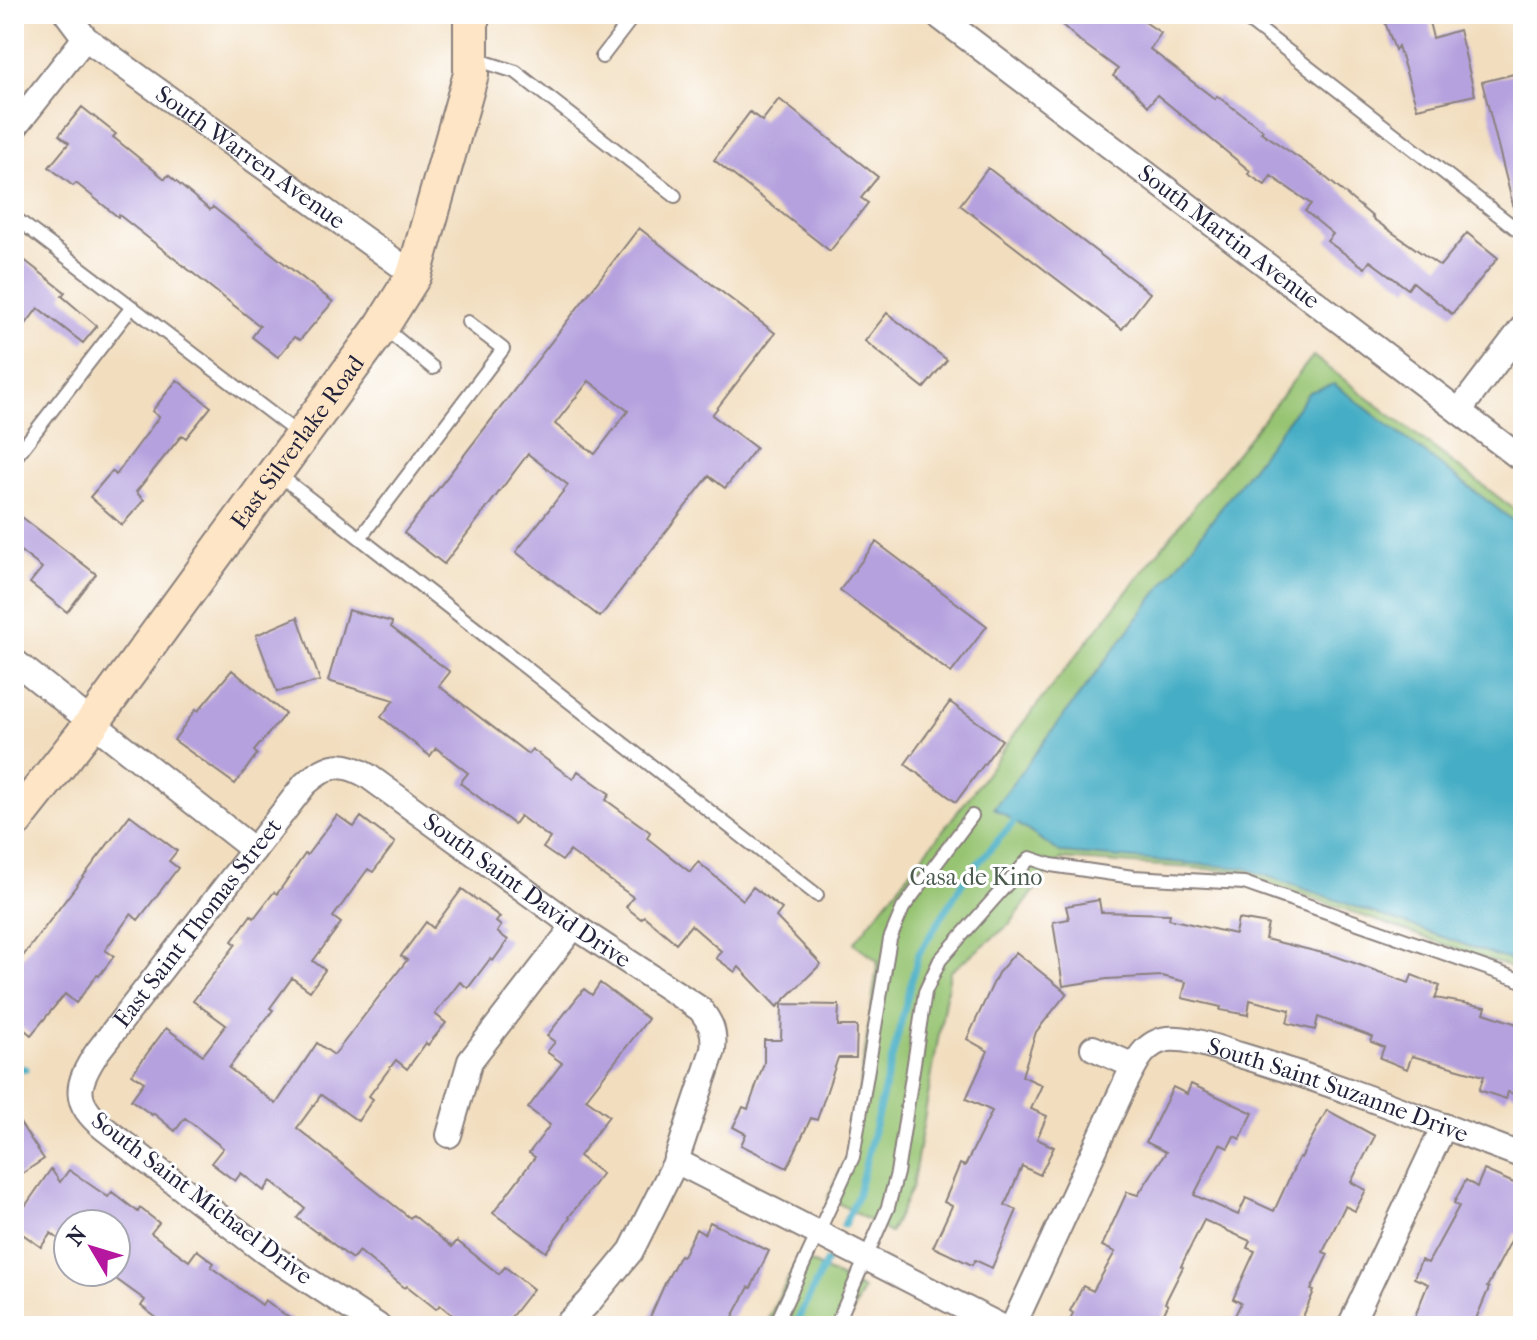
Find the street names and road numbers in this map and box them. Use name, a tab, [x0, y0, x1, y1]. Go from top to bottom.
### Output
street label: South Warren Avenue	[150, 80, 351, 235]
street label: South Martin Avenue	[1133, 159, 1325, 315]
street label: East Silverlake Road	[225, 349, 370, 534]
street label: South Saint David Drive	[418, 807, 636, 974]
street label: East Saint Thomas Street	[108, 812, 287, 1033]
street label: South Saint Suzanne Drive	[1204, 1032, 1472, 1148]
street label: South Saint Michael Drive	[86, 1106, 318, 1290]

